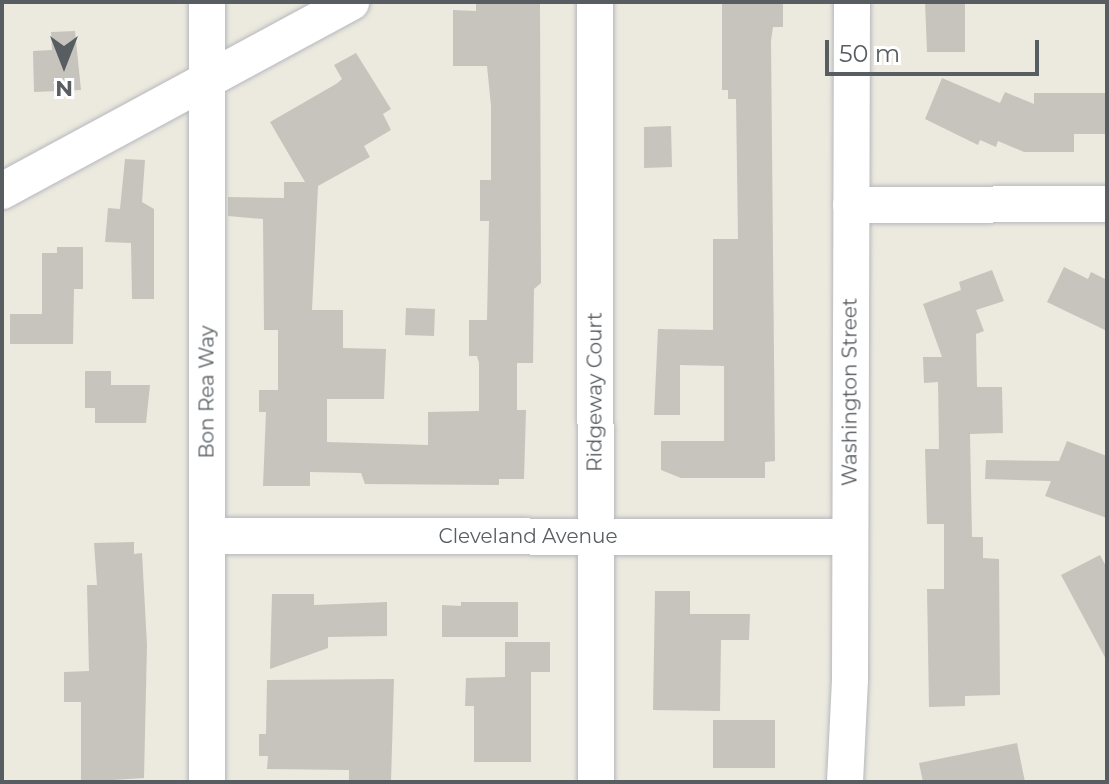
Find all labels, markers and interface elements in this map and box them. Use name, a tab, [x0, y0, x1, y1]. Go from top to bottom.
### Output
north arrow	[24, 24, 104, 104]
scale bar	[829, 24, 1043, 74]
text: 50 m	[839, 39, 900, 68]
text: N	[55, 75, 73, 102]
street label: Washington Street	[838, 298, 862, 486]
street label: Ridgeway Court	[583, 312, 607, 472]
street label: Bon Rea Way	[195, 325, 219, 459]
street label: Cleveland Avenue	[438, 524, 618, 548]

